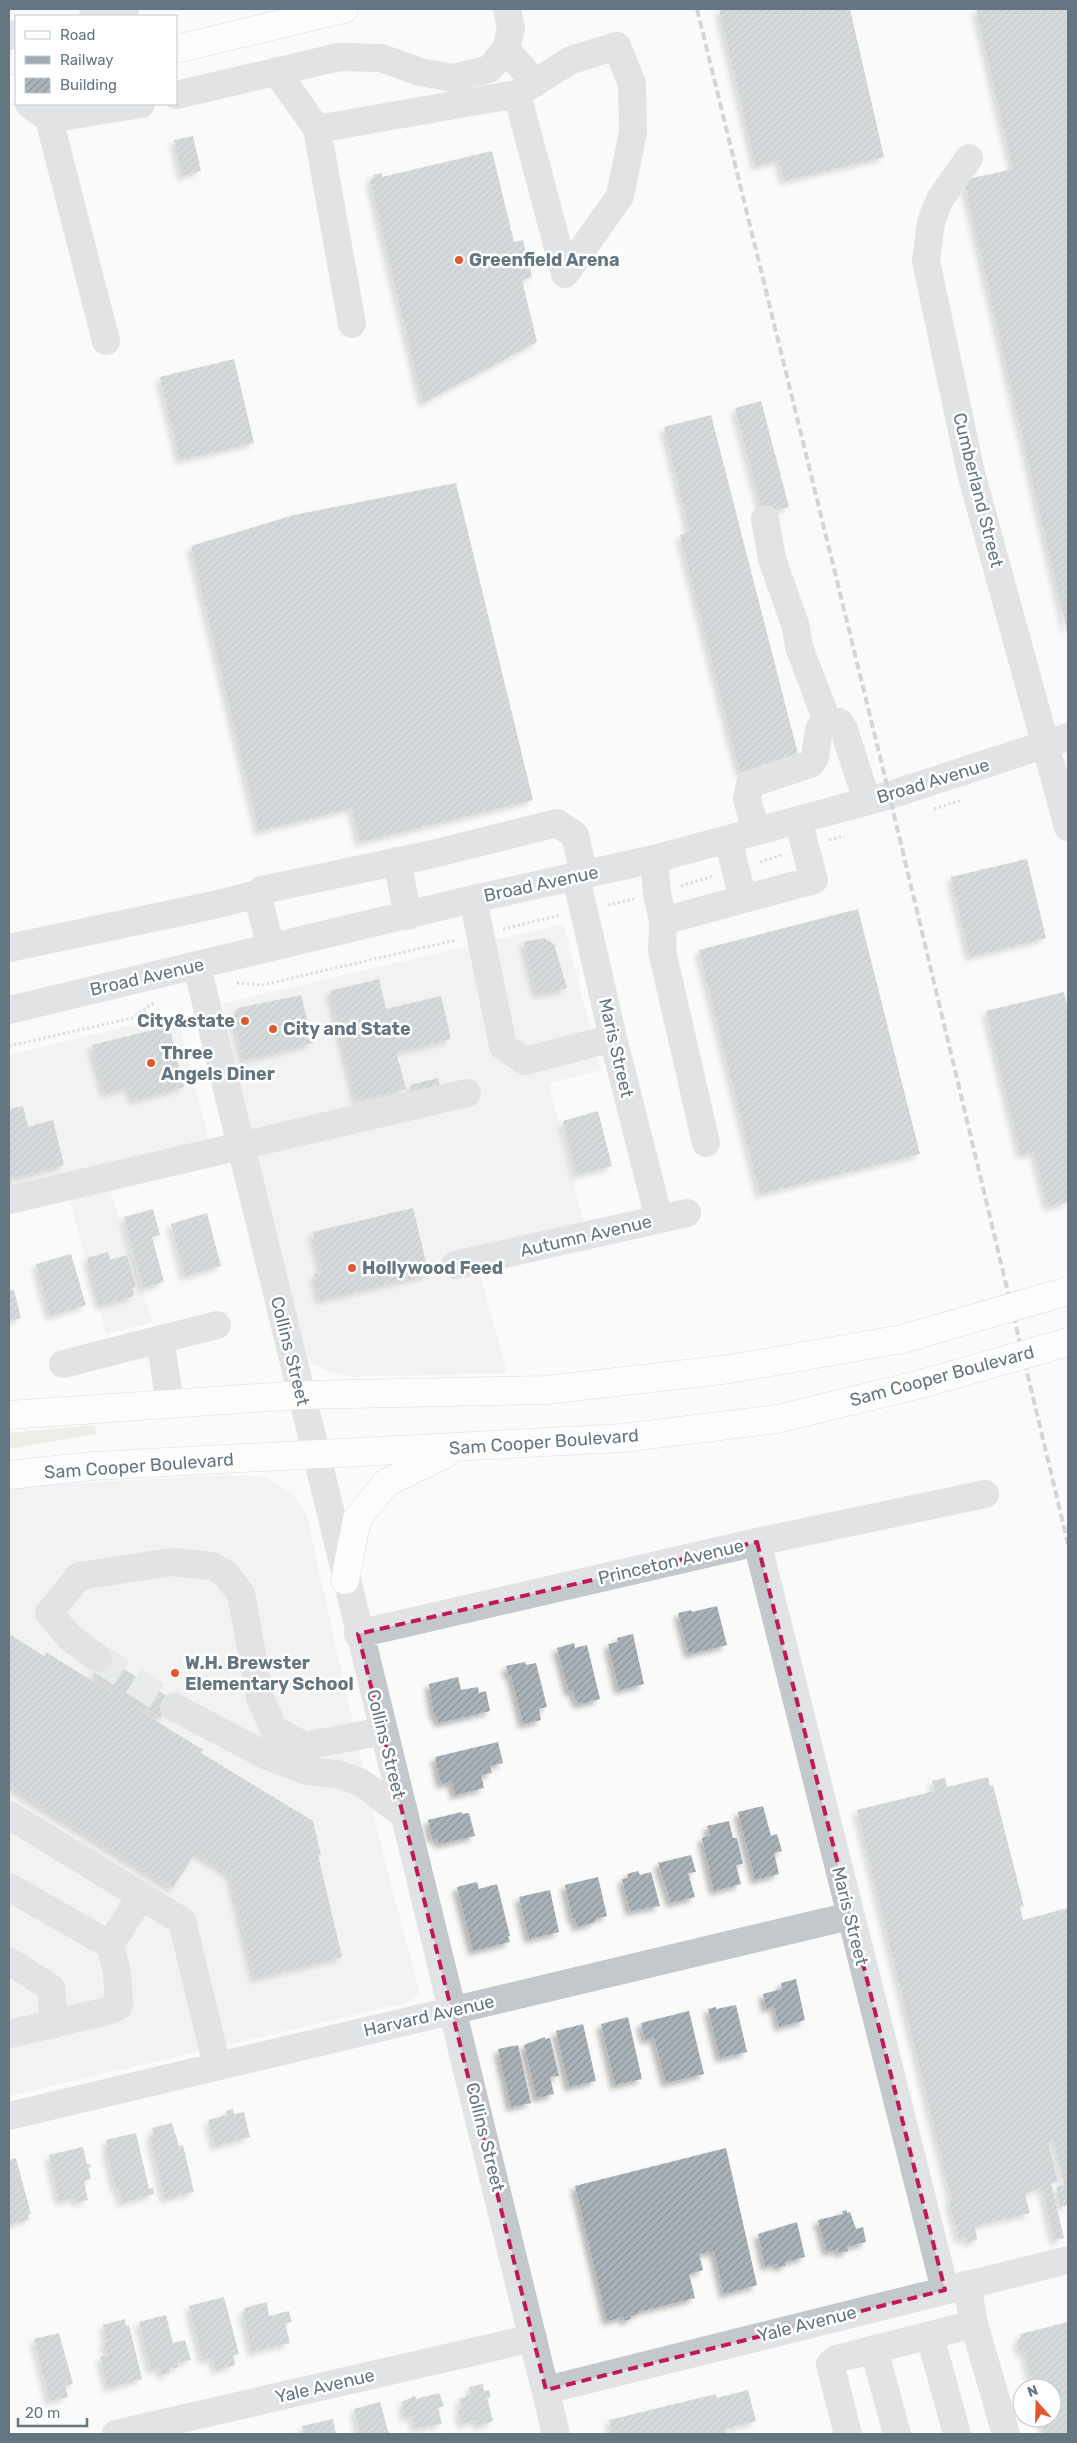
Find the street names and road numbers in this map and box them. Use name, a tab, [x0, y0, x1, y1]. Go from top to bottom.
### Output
street label: Cumberland Street	[948, 410, 1008, 570]
street label: Broad Avenue	[874, 753, 992, 809]
street label: Broad Avenue	[482, 861, 600, 907]
street label: Broad Avenue	[88, 953, 206, 1001]
street label: Maris Street	[594, 996, 638, 1100]
street label: Autumn Avenue	[518, 1210, 654, 1262]
street label: Collins Street	[266, 1294, 314, 1408]
street label: Sam Cooper Boulevard	[847, 1341, 1037, 1411]
street label: Sam Cooper Boulevard	[448, 1424, 640, 1460]
street label: Sam Cooper Boulevard	[43, 1448, 235, 1484]
street label: Princeton Avenue	[596, 1535, 746, 1589]
street label: Collins Street	[362, 1687, 410, 1801]
street label: Maris Street	[827, 1864, 873, 1968]
street label: Harvard Avenue	[361, 1990, 497, 2042]
street label: Collins Street	[461, 2080, 509, 2194]
street label: Yale Avenue	[755, 2301, 859, 2347]
street label: Yale Avenue	[273, 2364, 377, 2408]

